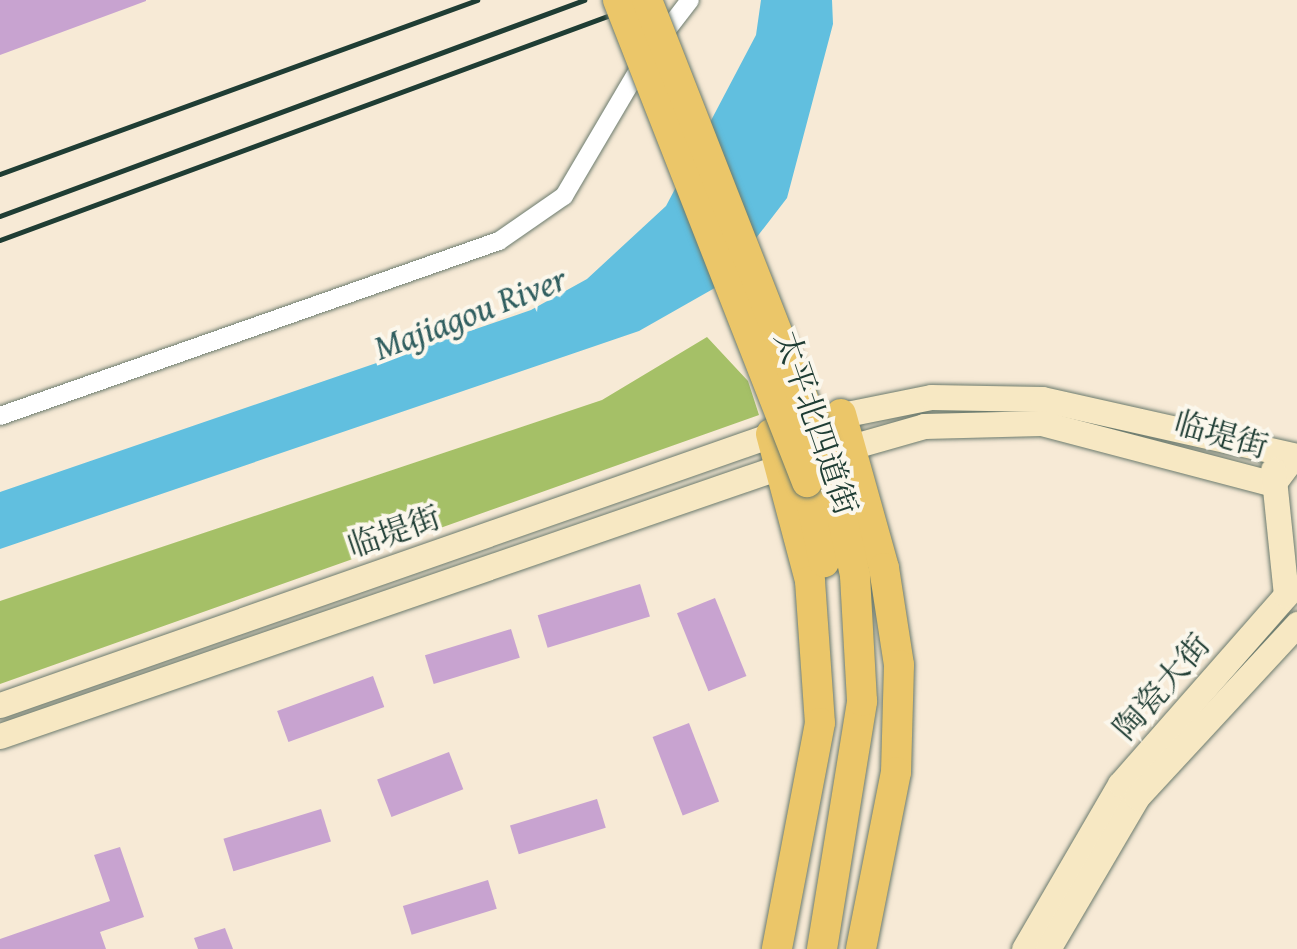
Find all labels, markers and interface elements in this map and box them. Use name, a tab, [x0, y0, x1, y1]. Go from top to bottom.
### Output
water label: Majiagou River	[368, 257, 572, 369]
street label: 太平北四道街	[767, 326, 865, 520]
street label: 临堤街	[1170, 403, 1272, 467]
street label: 临堤街	[342, 498, 446, 566]
street label: 陶瓷大街	[1106, 626, 1218, 748]

